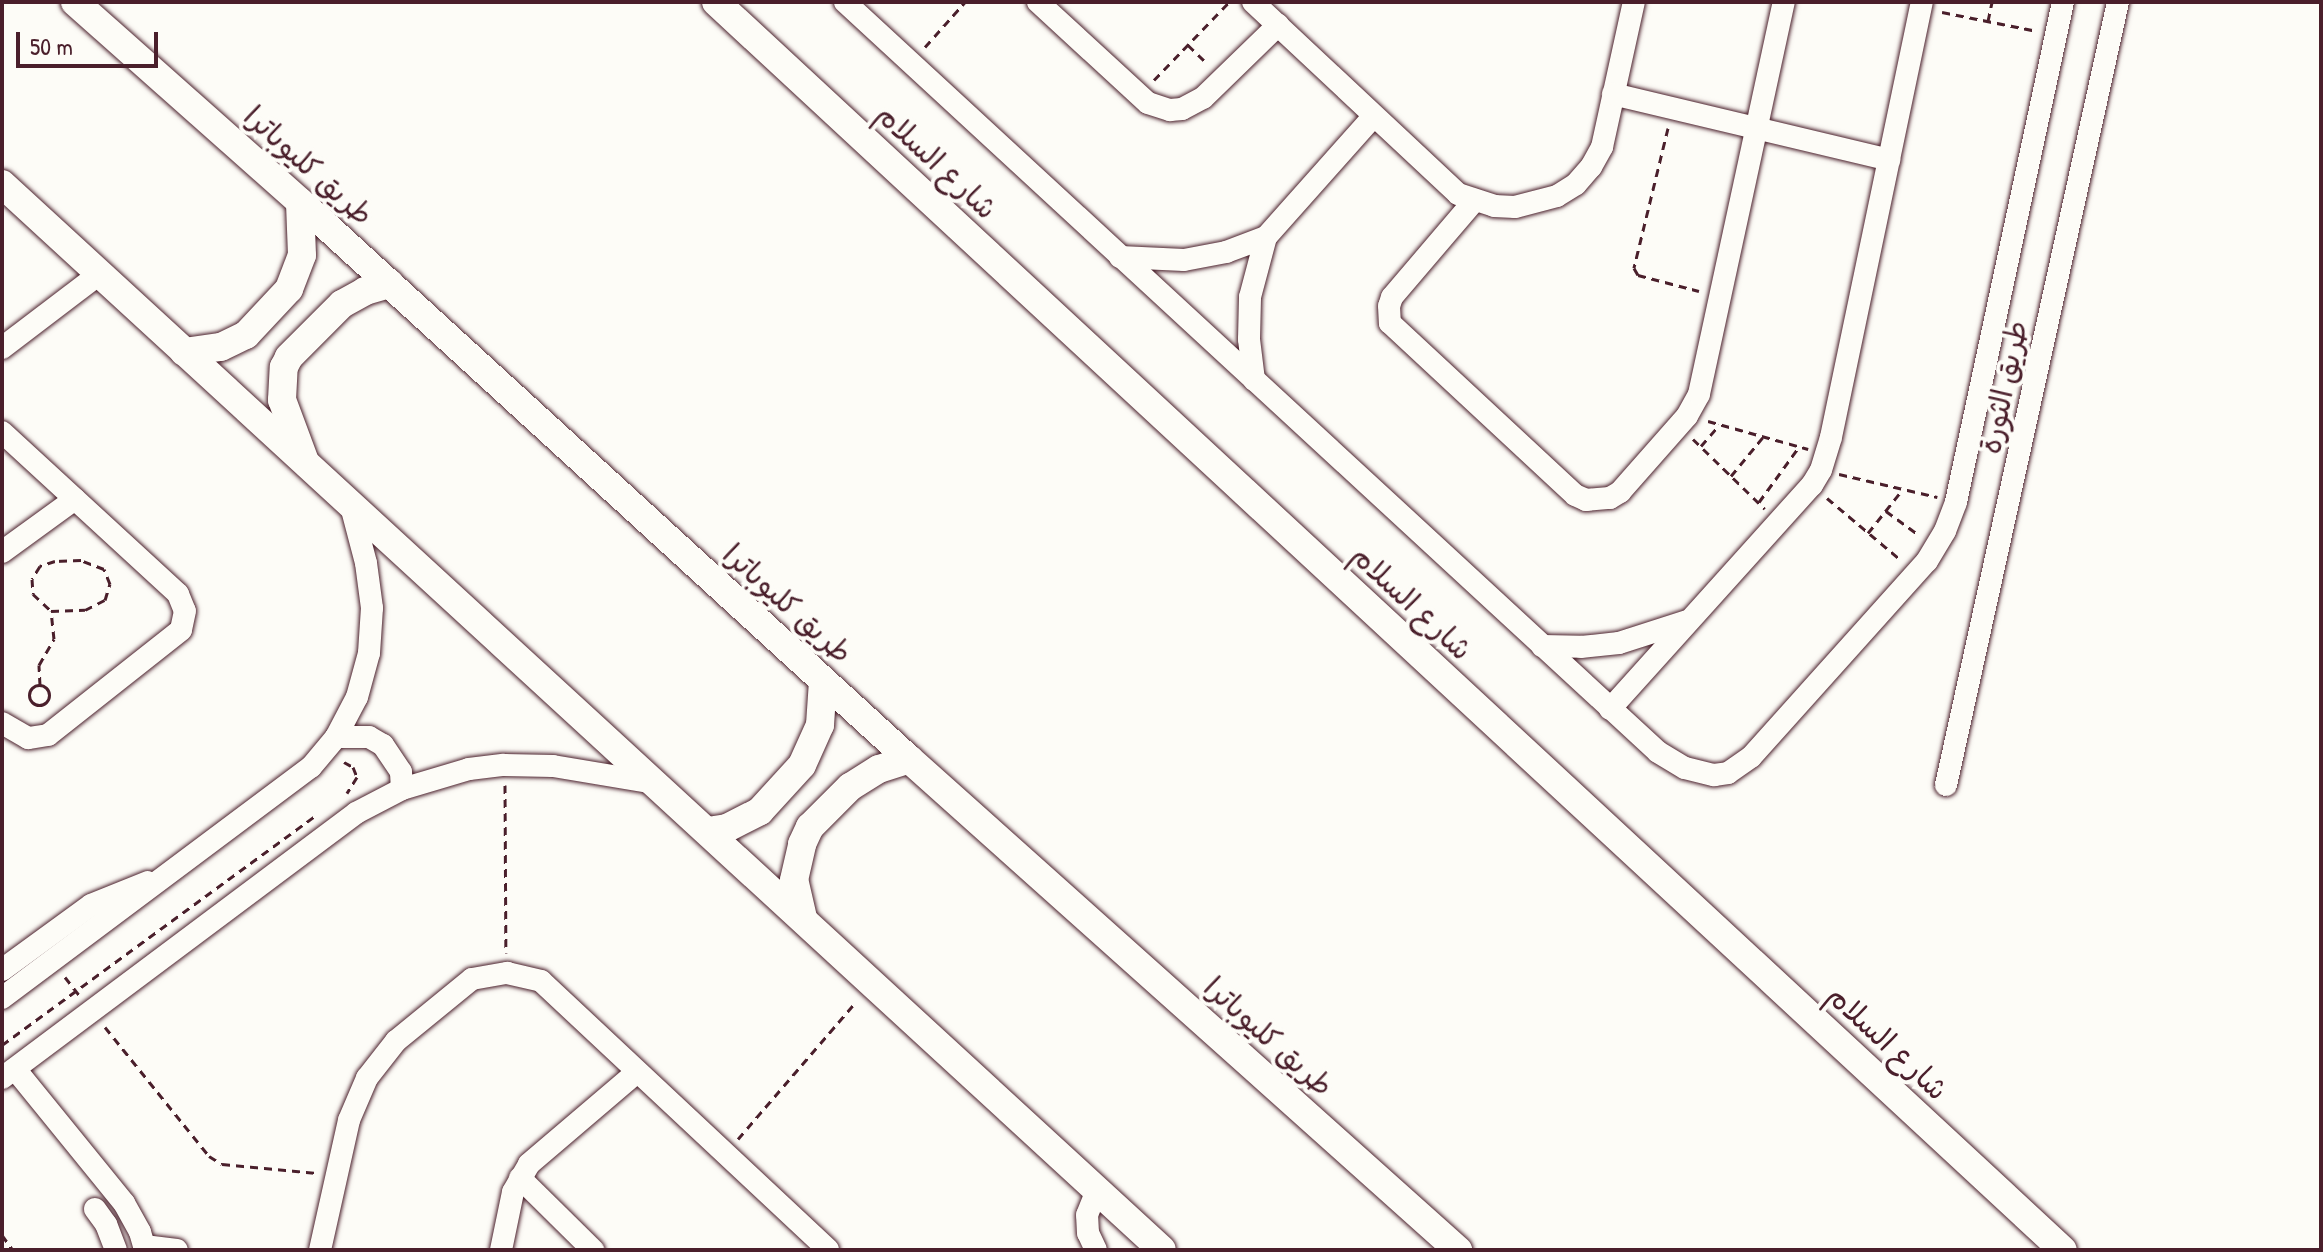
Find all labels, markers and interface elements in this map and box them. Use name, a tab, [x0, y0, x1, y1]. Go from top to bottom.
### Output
scale bar	[20, 16, 162, 66]
text: 50 m	[30, 30, 73, 62]
street label: شارع السلام	[869, 96, 1005, 226]
street label: طريق كليوباترا	[237, 98, 381, 232]
street label: طريق الثورة	[1971, 317, 2035, 457]
street label: طريق كليوباترا	[716, 536, 860, 670]
street label: شارع السلام	[1344, 537, 1480, 667]
street label: طريق كليوباترا	[1197, 969, 1341, 1103]
street label: شارع السلام	[1820, 977, 1956, 1107]

